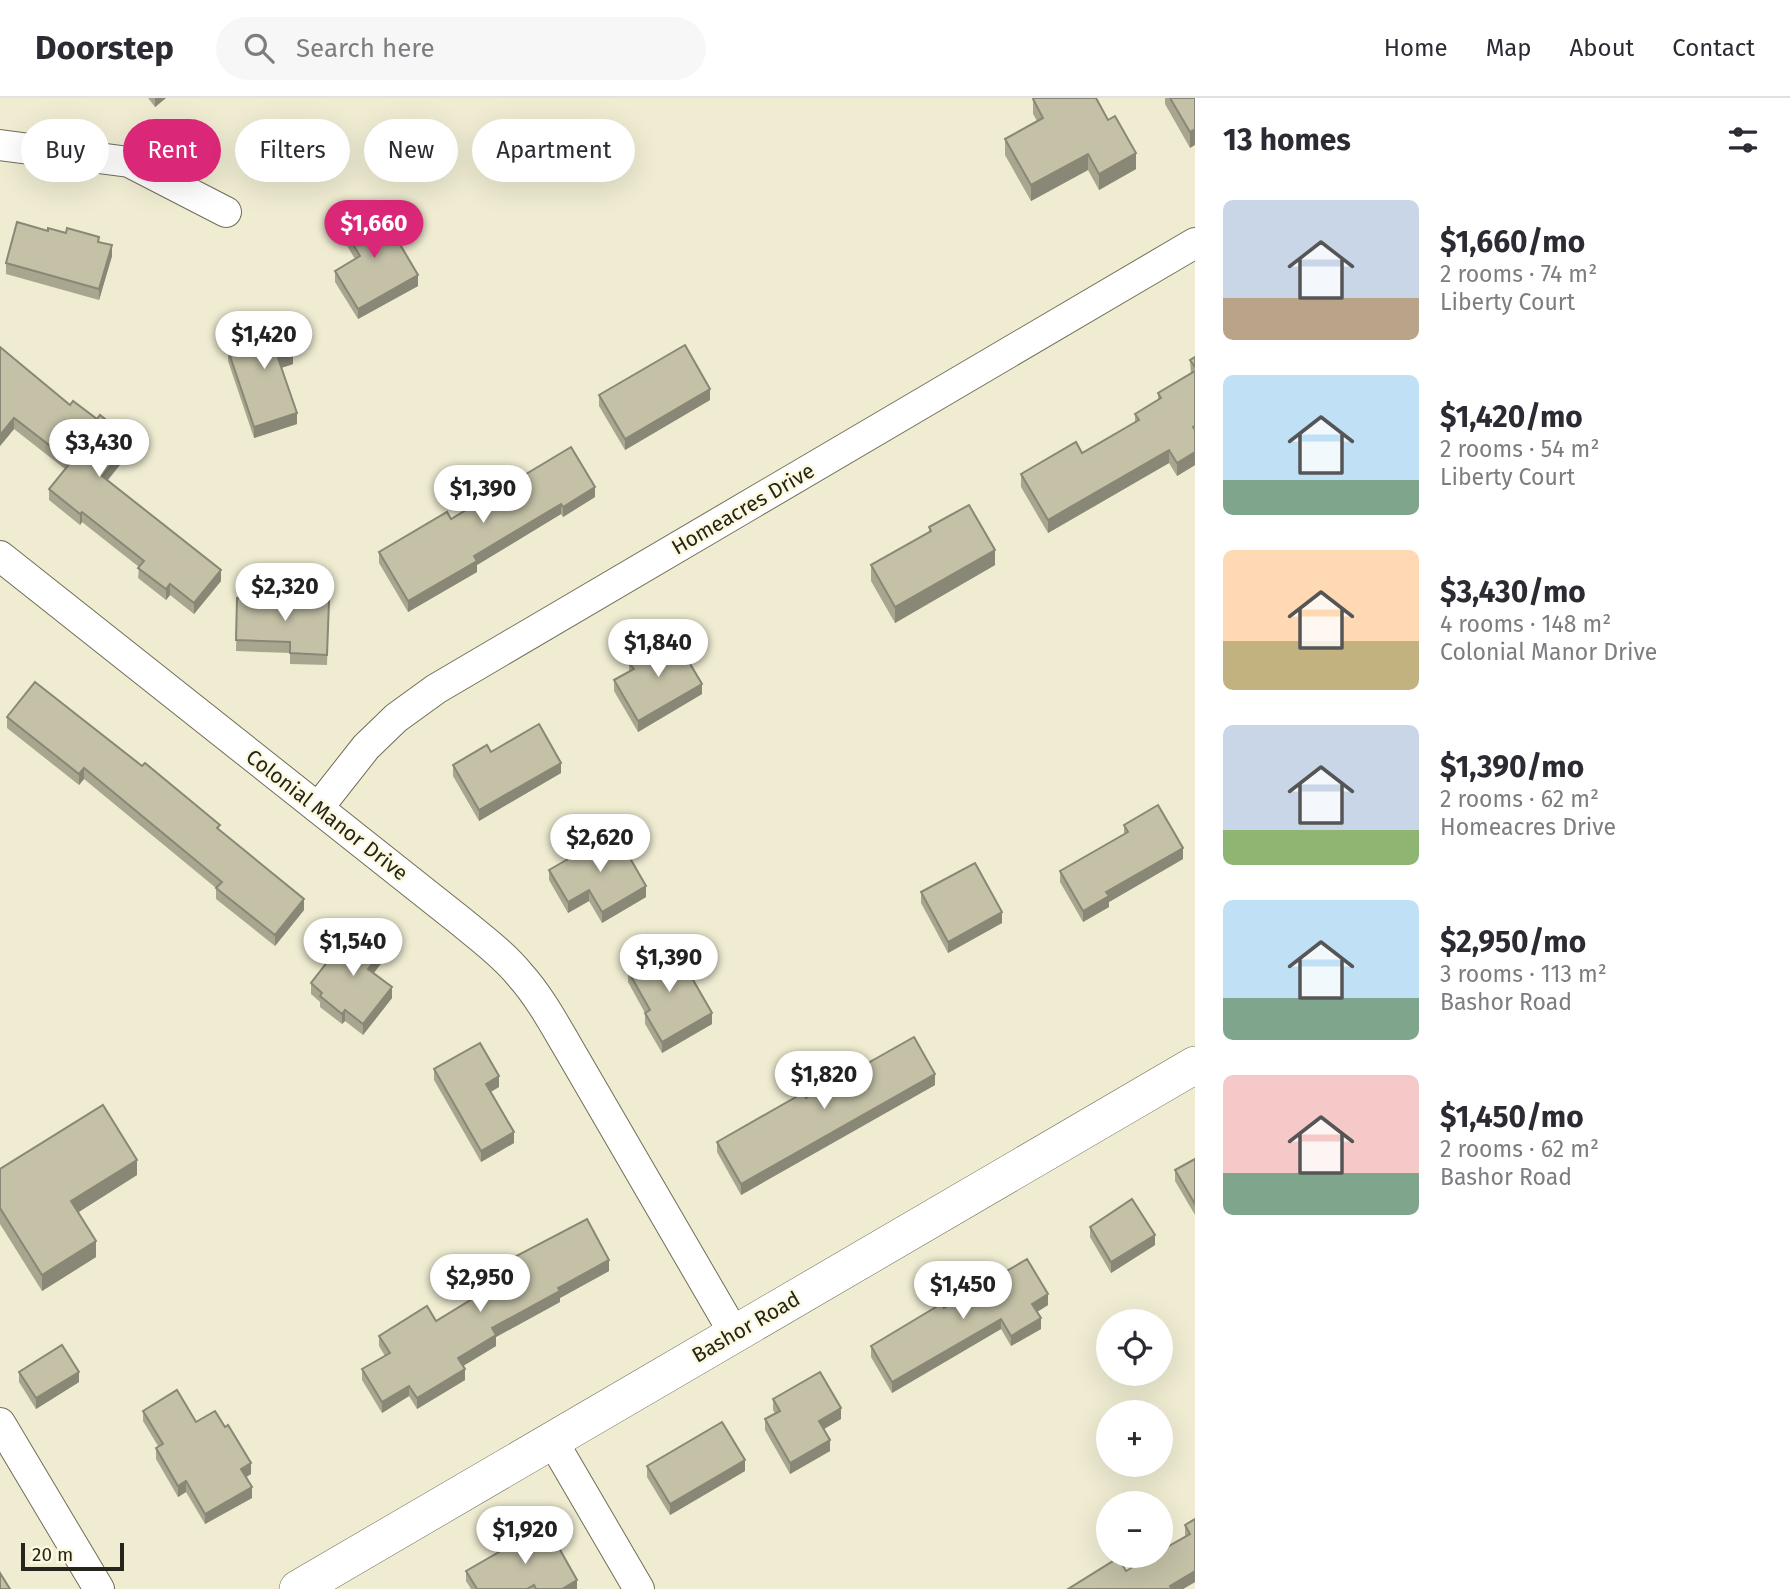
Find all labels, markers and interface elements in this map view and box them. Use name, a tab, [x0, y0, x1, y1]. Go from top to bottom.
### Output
search box	[216, 17, 706, 80]
text: Doorstep	[35, 28, 174, 68]
icon: search	[240, 29, 278, 67]
text: Search here	[296, 33, 435, 64]
text: Home	[1384, 34, 1448, 62]
text: Map	[1486, 34, 1532, 62]
text: About	[1570, 34, 1634, 62]
text: Contact	[1672, 34, 1755, 62]
chip: Buy	[21, 119, 109, 182]
chip: Rent	[123, 119, 221, 182]
chip: Filters	[235, 119, 350, 182]
chip: New	[364, 119, 458, 182]
chip: Apartment	[472, 119, 635, 182]
icon: filters	[1724, 121, 1762, 159]
text: 13 homes	[1223, 122, 1351, 158]
pin: $1,660	[317, 200, 431, 260]
text: $1,660	[340, 209, 408, 237]
text: $1,660/mo	[1440, 224, 1585, 260]
icon: home	[1279, 228, 1363, 312]
text: 2 rooms · 74 m²	[1440, 260, 1597, 288]
text: Liberty Court	[1440, 288, 1575, 316]
pin: $1,420	[207, 312, 321, 371]
text: $1,420	[231, 320, 297, 348]
text: $1,420/mo	[1440, 399, 1583, 435]
icon: home	[1279, 403, 1363, 487]
pin: $3,430	[42, 420, 156, 479]
text: $3,430	[65, 428, 133, 456]
text: 2 rooms · 54 m²	[1440, 435, 1599, 463]
street label: Homeacres Drive	[667, 458, 819, 560]
text: Liberty Court	[1440, 463, 1575, 491]
pin: $1,390	[426, 466, 540, 525]
text: $1,390	[450, 474, 516, 502]
pin: $2,320	[228, 564, 342, 623]
text: $2,320	[251, 572, 319, 600]
text: $3,430/mo	[1440, 574, 1586, 610]
icon: home	[1279, 578, 1363, 662]
text: 4 rooms · 148 m²	[1440, 610, 1611, 638]
pin: $1,840	[601, 620, 715, 679]
text: $1,840	[624, 628, 692, 656]
text: Colonial Manor Drive	[1440, 638, 1657, 666]
street label: Colonial Manor Drive	[241, 744, 413, 886]
text: $1,390/mo	[1440, 749, 1584, 785]
icon: home	[1279, 753, 1363, 837]
text: 2 rooms · 62 m²	[1440, 785, 1599, 813]
text: Homeacres Drive	[1440, 813, 1616, 841]
pin: $2,620	[543, 814, 657, 874]
text: $2,620	[566, 823, 634, 851]
pin: $1,540	[296, 918, 410, 978]
text: $2,950/mo	[1440, 924, 1586, 960]
text: $1,540	[320, 927, 387, 955]
icon: home	[1279, 928, 1363, 1012]
pin: $1,390	[612, 934, 726, 994]
text: $1,390	[636, 943, 702, 971]
text: 3 rooms · 113 m²	[1440, 960, 1607, 988]
text: Bashor Road	[1440, 988, 1572, 1016]
pin: $1,820	[767, 1052, 881, 1111]
text: $1,820	[791, 1060, 857, 1088]
text: $1,450/mo	[1440, 1099, 1584, 1135]
icon: home	[1279, 1103, 1363, 1187]
text: 2 rooms · 62 m²	[1440, 1135, 1599, 1163]
text: Bashor Road	[1440, 1163, 1572, 1191]
pin: $2,950	[423, 1254, 537, 1314]
pin: $1,450	[906, 1262, 1020, 1321]
text: $2,950	[446, 1263, 514, 1291]
text: $1,450	[930, 1270, 996, 1298]
street label: Bashor Road	[687, 1286, 805, 1368]
map controls	[1096, 1309, 1173, 1568]
button: locate	[1096, 1309, 1173, 1386]
button: +	[1096, 1400, 1173, 1477]
button: −	[1096, 1491, 1173, 1568]
pin: $1,920	[468, 1506, 582, 1566]
text: $1,920	[492, 1515, 558, 1543]
scale bar	[21, 1540, 124, 1572]
text: 20 m	[32, 1543, 73, 1566]

